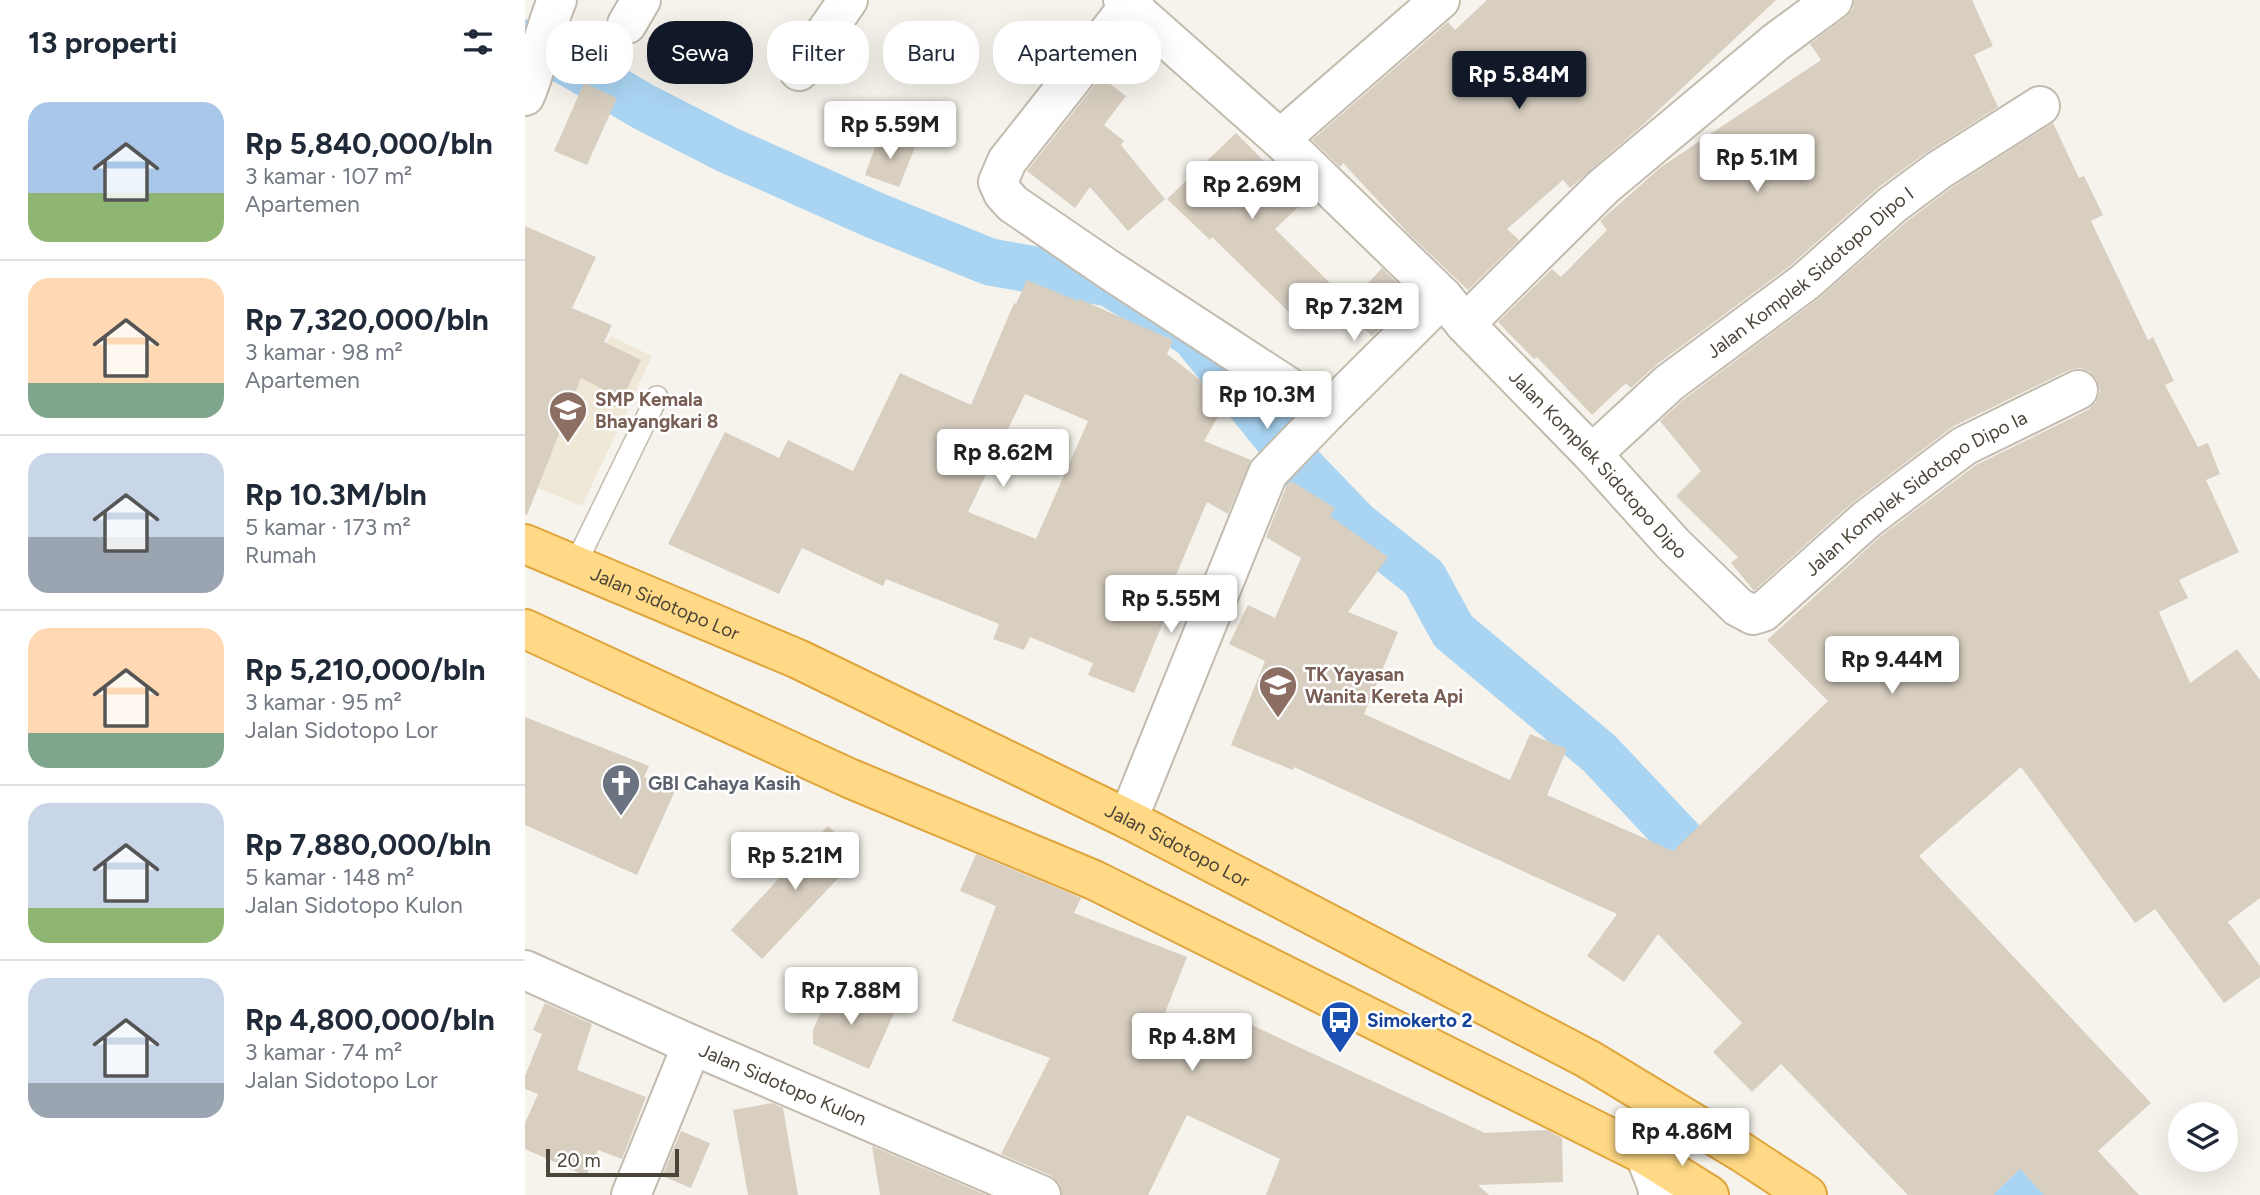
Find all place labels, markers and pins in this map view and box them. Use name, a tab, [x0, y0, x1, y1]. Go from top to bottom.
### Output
pin: Rp 5.84M	[1447, 52, 1591, 111]
pin: Rp 5.59M	[818, 102, 962, 161]
pin: Rp 5.1M	[1692, 134, 1822, 194]
pin: Rp 2.69M	[1180, 162, 1324, 221]
pin: Rp 7.32M	[1282, 284, 1426, 343]
pin: Rp 10.3M	[1195, 372, 1339, 431]
place label: SMP Kemala Bhayangkari 8	[595, 388, 718, 433]
school or university icon: SMP Kemala Bhayangkari 8	[547, 389, 589, 444]
pin: Rp 8.62M	[931, 430, 1075, 489]
pin: Rp 5.55M	[1099, 576, 1243, 635]
pin: Rp 9.44M	[1820, 636, 1964, 696]
place label: TK Yayasan Wanita Kereta Api	[1305, 663, 1463, 708]
school or university icon: TK Yayasan Wanita Kereta Api	[1257, 664, 1299, 719]
church icon: GBI Cahaya Kasih	[600, 762, 642, 817]
place label: GBI Cahaya Kasih	[648, 772, 801, 795]
pin: Rp 5.21M	[723, 832, 867, 892]
pin: Rp 7.88M	[779, 968, 923, 1027]
bus stop icon: Simokerto 2	[1319, 999, 1361, 1054]
place label: Simokerto 2	[1367, 1009, 1473, 1032]
pin: Rp 4.8M	[1127, 1014, 1257, 1073]
pin: Rp 4.86M	[1610, 1108, 1754, 1168]

